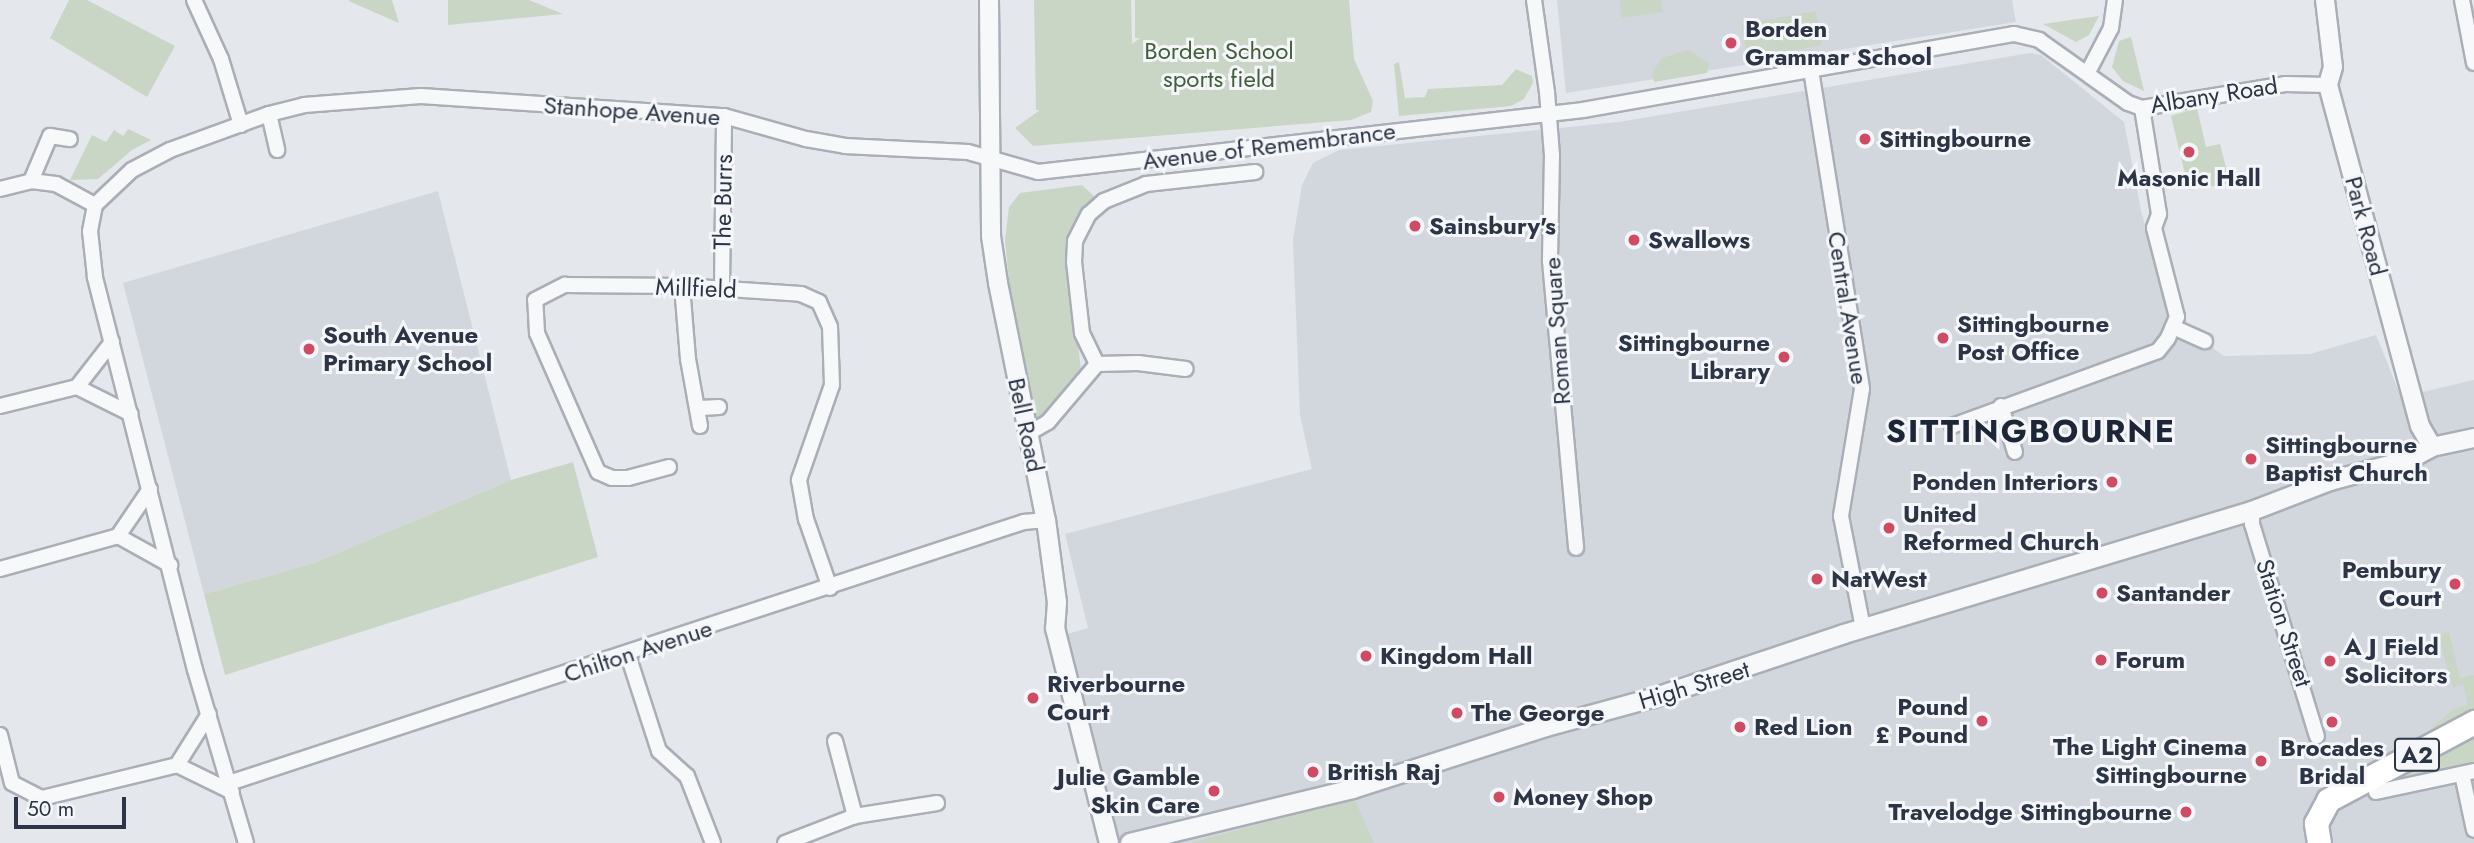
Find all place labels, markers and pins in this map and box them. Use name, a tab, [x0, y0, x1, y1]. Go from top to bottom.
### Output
place label: Borden Grammar School	[1745, 15, 1932, 71]
marker: Borden Grammar School	[1723, 35, 1739, 51]
place label: Sittingbourne	[1879, 125, 2031, 153]
marker: Sittingbourne	[1857, 131, 1873, 147]
marker: Masonic Hall	[2181, 144, 2197, 160]
place label: Masonic Hall	[2117, 164, 2261, 192]
place label: Sainsbury's	[1429, 212, 1556, 240]
marker: Sainsbury's	[1407, 218, 1423, 234]
place label: Swallows	[1648, 226, 1750, 254]
marker: Swallows	[1626, 232, 1642, 248]
place label: Sittingbourne Post Office	[1957, 310, 2109, 366]
place label: South Avenue Primary School	[323, 321, 492, 377]
place label: Sittingbourne Library	[1618, 329, 1770, 385]
marker: Sittingbourne Post Office	[1935, 330, 1951, 346]
marker: South Avenue Primary School	[301, 341, 317, 357]
marker: Sittingbourne Library	[1776, 349, 1792, 365]
place label: Sittingbourne Baptist Church	[2265, 431, 2428, 487]
marker: Sittingbourne Baptist Church	[2243, 451, 2259, 467]
place label: Ponden Interiors	[1912, 468, 2098, 496]
marker: Ponden Interiors	[2104, 474, 2120, 490]
place label: United Reformed Church	[1903, 500, 2099, 556]
marker: United Reformed Church	[1881, 520, 1897, 536]
place label: Pembury Court	[2342, 556, 2441, 612]
place label: NatWest	[1831, 565, 1927, 593]
marker: NatWest	[1809, 571, 1825, 587]
marker: Pembury Court	[2447, 576, 2463, 592]
place label: Santander	[2116, 579, 2231, 607]
marker: Santander	[2094, 585, 2110, 601]
place label: A J Field Solicitors	[2344, 633, 2447, 689]
place label: Kingdom Hall	[1380, 642, 1532, 670]
place label: Forum	[2115, 646, 2185, 674]
marker: Kingdom Hall	[1358, 648, 1374, 664]
marker: Forum	[2093, 652, 2109, 668]
marker: A J Field Solicitors	[2322, 653, 2338, 669]
place label: Riverbourne Court	[1047, 670, 1185, 726]
marker: Riverbourne Court	[1025, 690, 1041, 706]
place label: Pound £ Pound	[1875, 693, 1968, 749]
place label: The George	[1471, 699, 1604, 727]
marker: The George	[1449, 705, 1465, 721]
place label: Red Lion	[1754, 713, 1853, 741]
marker: Pound £ Pound	[1974, 713, 1990, 729]
marker: Brocades Bridal	[2324, 714, 2340, 730]
marker: Red Lion	[1732, 719, 1748, 735]
place label: The Light Cinema Sittingbourne	[2053, 733, 2247, 789]
place label: Brocades Bridal	[2280, 734, 2384, 790]
marker: The Light Cinema Sittingbourne	[2253, 753, 2269, 769]
place label: British Raj	[1327, 758, 1440, 786]
place label: Julie Gamble Skin Care	[1057, 763, 1200, 819]
marker: British Raj	[1305, 764, 1321, 780]
marker: Julie Gamble Skin Care	[1206, 783, 1222, 799]
place label: Money Shop	[1513, 783, 1653, 811]
marker: Money Shop	[1491, 789, 1507, 805]
place label: Travelodge Sittingbourne	[1889, 798, 2172, 826]
marker: Travelodge Sittingbourne	[2178, 804, 2194, 820]

